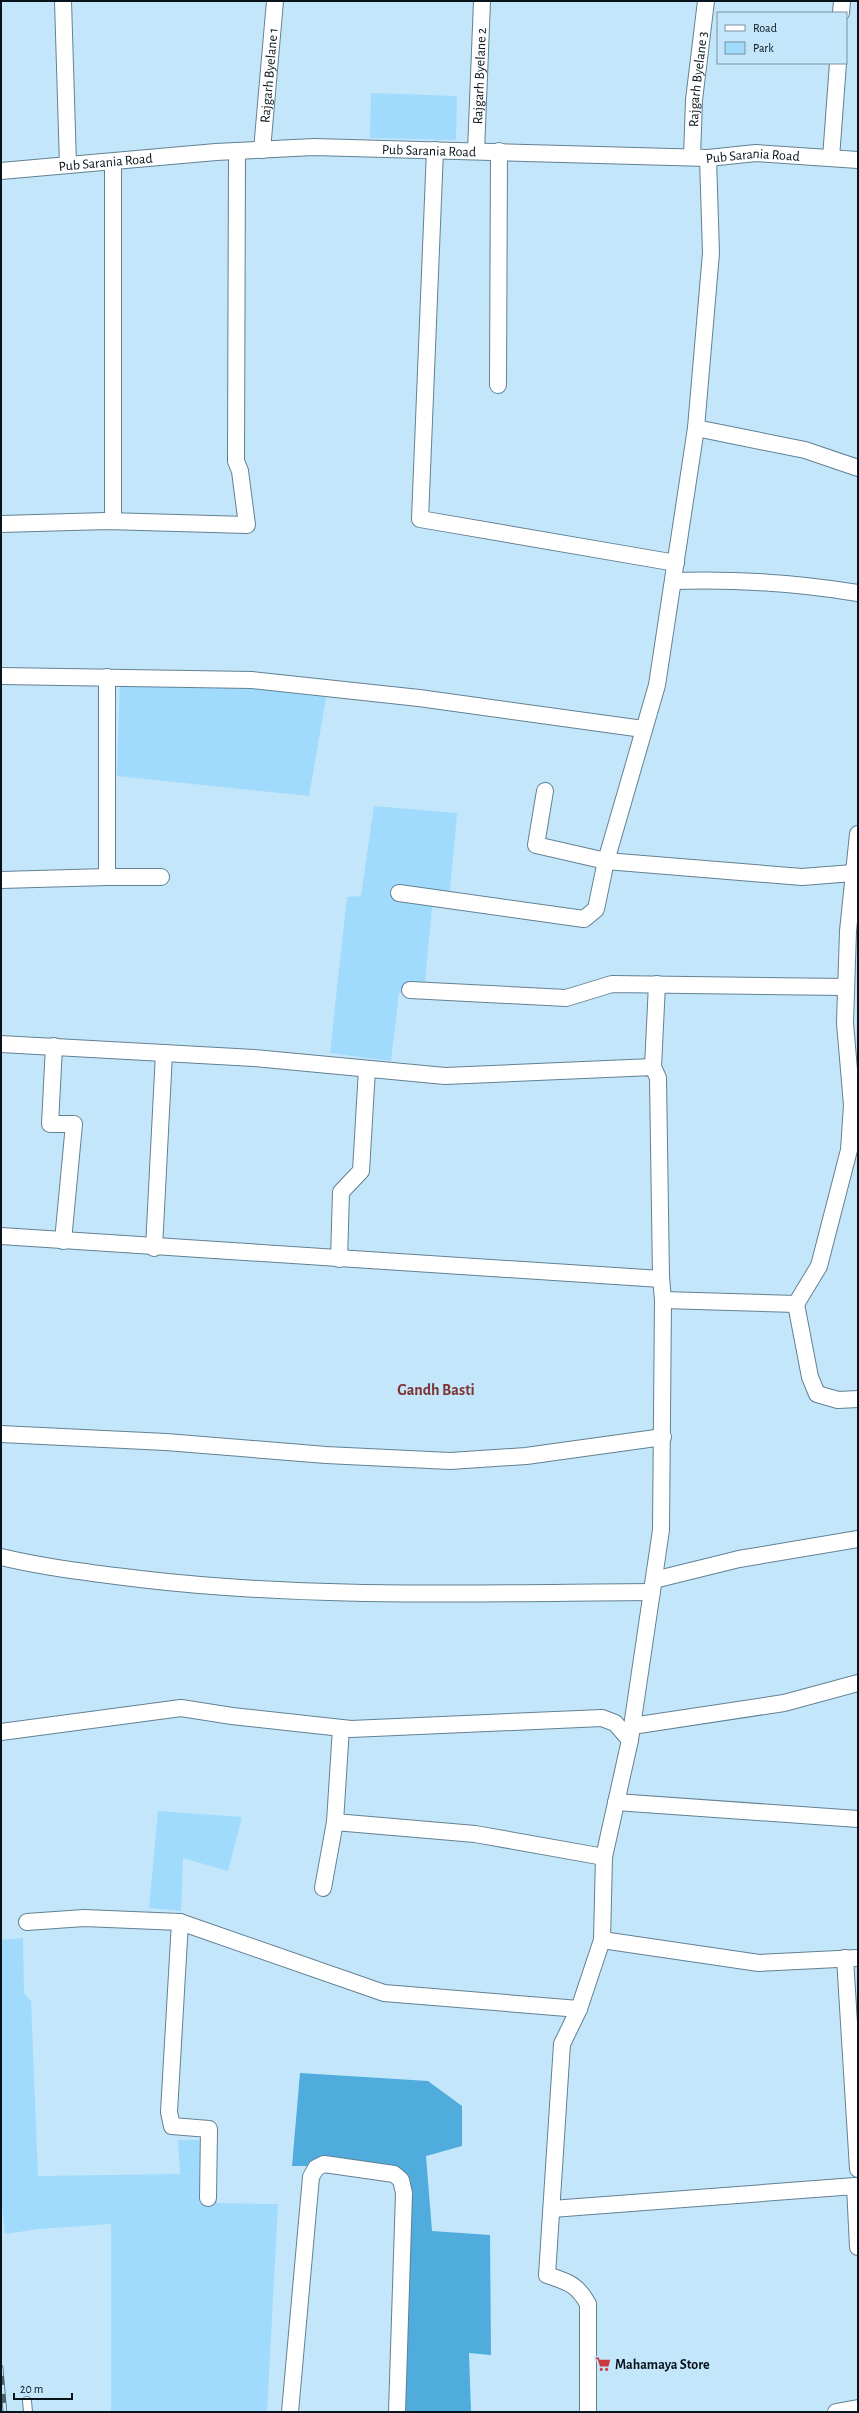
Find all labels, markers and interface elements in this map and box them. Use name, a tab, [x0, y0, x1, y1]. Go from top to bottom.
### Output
legend	[717, 12, 847, 64]
text: Road	[753, 22, 777, 34]
street label: Rajgarh Byelane 1	[258, 27, 281, 123]
street label: Rajgarh Byelane 2	[471, 27, 489, 125]
street label: Rajgarh Byelane 3	[687, 31, 710, 127]
text: Park	[753, 42, 774, 54]
street label: Pub Sarania Road	[382, 143, 476, 160]
street label: Pub Sarania Road	[705, 147, 800, 166]
street label: Pub Sarania Road	[58, 152, 153, 174]
district label: Gandh Basti	[397, 1382, 475, 1398]
supermarket icon: Mahamaya Store	[594, 2355, 612, 2373]
place label: Mahamaya Store	[615, 2358, 710, 2372]
scale bar	[14, 2375, 72, 2401]
text: 20 m	[20, 2383, 43, 2395]

